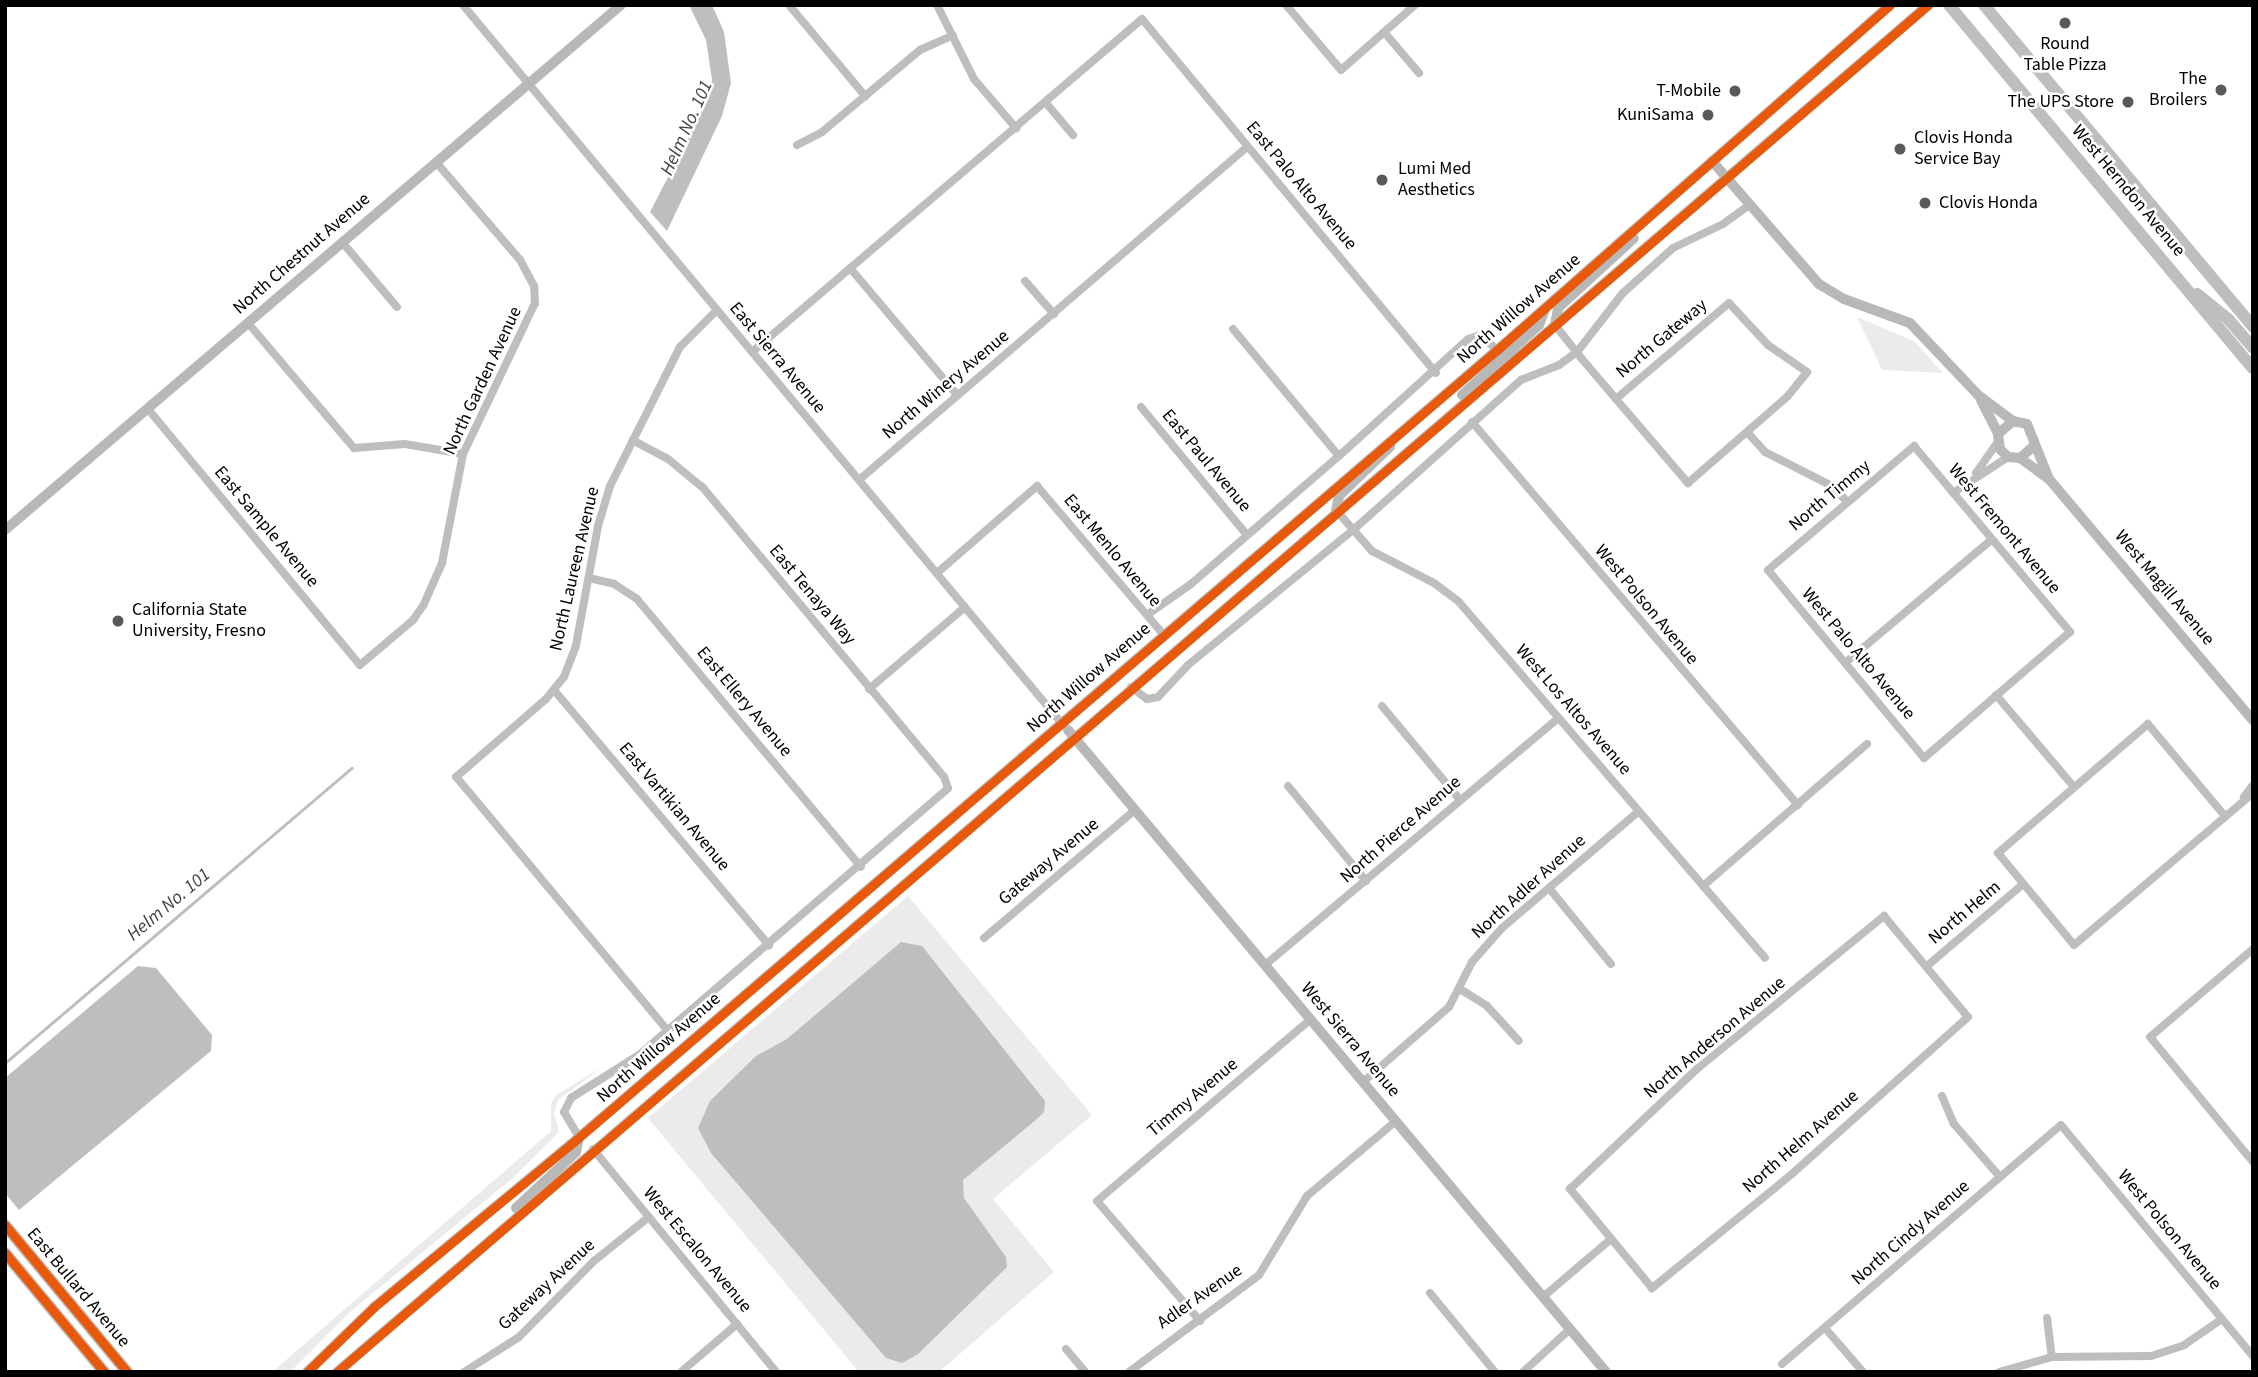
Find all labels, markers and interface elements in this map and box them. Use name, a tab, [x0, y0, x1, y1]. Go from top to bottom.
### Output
marker: Round Table Pizza	[2057, 15, 2073, 31]
place label: Round Table Pizza	[2023, 34, 2107, 76]
place label: The Broilers	[2149, 69, 2207, 112]
water label: Helm No. 101	[656, 77, 718, 179]
place label: T-Mobile	[1656, 80, 1721, 102]
marker: The Broilers	[2213, 82, 2229, 98]
marker: T-Mobile	[1727, 83, 1743, 99]
place label: The UPS Store	[2007, 91, 2114, 113]
marker: The UPS Store	[2120, 94, 2136, 110]
place label: KuniSama	[1617, 104, 1694, 126]
marker: KuniSama	[1700, 107, 1716, 123]
street label: East Palo Alto Avenue	[1241, 117, 1361, 255]
street label: West Herndon Avenue	[2067, 121, 2189, 261]
place label: Clovis Honda Service Bay	[1914, 128, 2013, 170]
marker: Clovis Honda Service Bay	[1892, 141, 1908, 157]
place label: Lumi Med Aesthetics	[1398, 159, 1475, 202]
marker: Lumi Med Aesthetics	[1372, 170, 1392, 190]
street label: North Chestnut Avenue	[229, 189, 375, 319]
place label: Clovis Honda	[1939, 192, 2038, 214]
marker: Clovis Honda	[1917, 195, 1933, 211]
street label: North Willow Avenue	[1453, 249, 1585, 369]
street label: North Gateway	[1612, 295, 1712, 383]
street label: East Sierra Avenue	[724, 298, 830, 418]
street label: North Garden Avenue	[439, 303, 527, 459]
street label: North Winery Avenue	[878, 326, 1014, 444]
street label: East Paul Avenue	[1157, 405, 1255, 517]
street label: North Timmy	[1785, 456, 1875, 536]
street label: West Fremont Avenue	[1943, 460, 2065, 598]
street label: East Sample Avenue	[209, 462, 323, 592]
street label: North Laureen Avenue	[546, 485, 604, 653]
street label: East Menlo Avenue	[1059, 490, 1165, 612]
street label: West Magill Avenue	[2109, 526, 2219, 650]
street label: East Tenaya Way	[764, 541, 860, 649]
street label: West Polson Avenue	[1589, 541, 1703, 669]
street label: West Palo Alto Avenue	[1797, 584, 1919, 724]
place label: California State University, Fresno	[132, 600, 266, 642]
marker: California State University, Fresno	[110, 613, 126, 629]
street label: North Willow Avenue	[1023, 618, 1155, 738]
street label: West Los Altos Avenue	[1510, 640, 1636, 780]
street label: East Ellery Avenue	[692, 643, 796, 761]
street label: East Vartikian Avenue	[614, 738, 734, 876]
street label: North Pierce Avenue	[1336, 772, 1466, 888]
street label: Gateway Avenue	[995, 814, 1103, 910]
street label: North Adler Avenue	[1468, 830, 1590, 944]
water label: Helm No. 101	[123, 864, 215, 946]
street label: North Helm	[1925, 877, 2005, 949]
street label: North Anderson Avenue	[1640, 972, 1790, 1104]
street label: West Sierra Avenue	[1296, 978, 1404, 1102]
street label: North Willow Avenue	[593, 988, 725, 1108]
street label: Timmy Avenue	[1143, 1054, 1243, 1142]
street label: North Helm Avenue	[1739, 1086, 1863, 1198]
street label: West Polson Avenue	[2112, 1166, 2226, 1294]
street label: North Cindy Avenue	[1848, 1176, 1974, 1290]
street label: West Escalon Avenue	[638, 1183, 756, 1317]
street label: East Bullard Avenue	[22, 1224, 134, 1352]
street label: Gateway Avenue	[494, 1235, 600, 1335]
street label: Adler Avenue	[1153, 1260, 1247, 1334]

